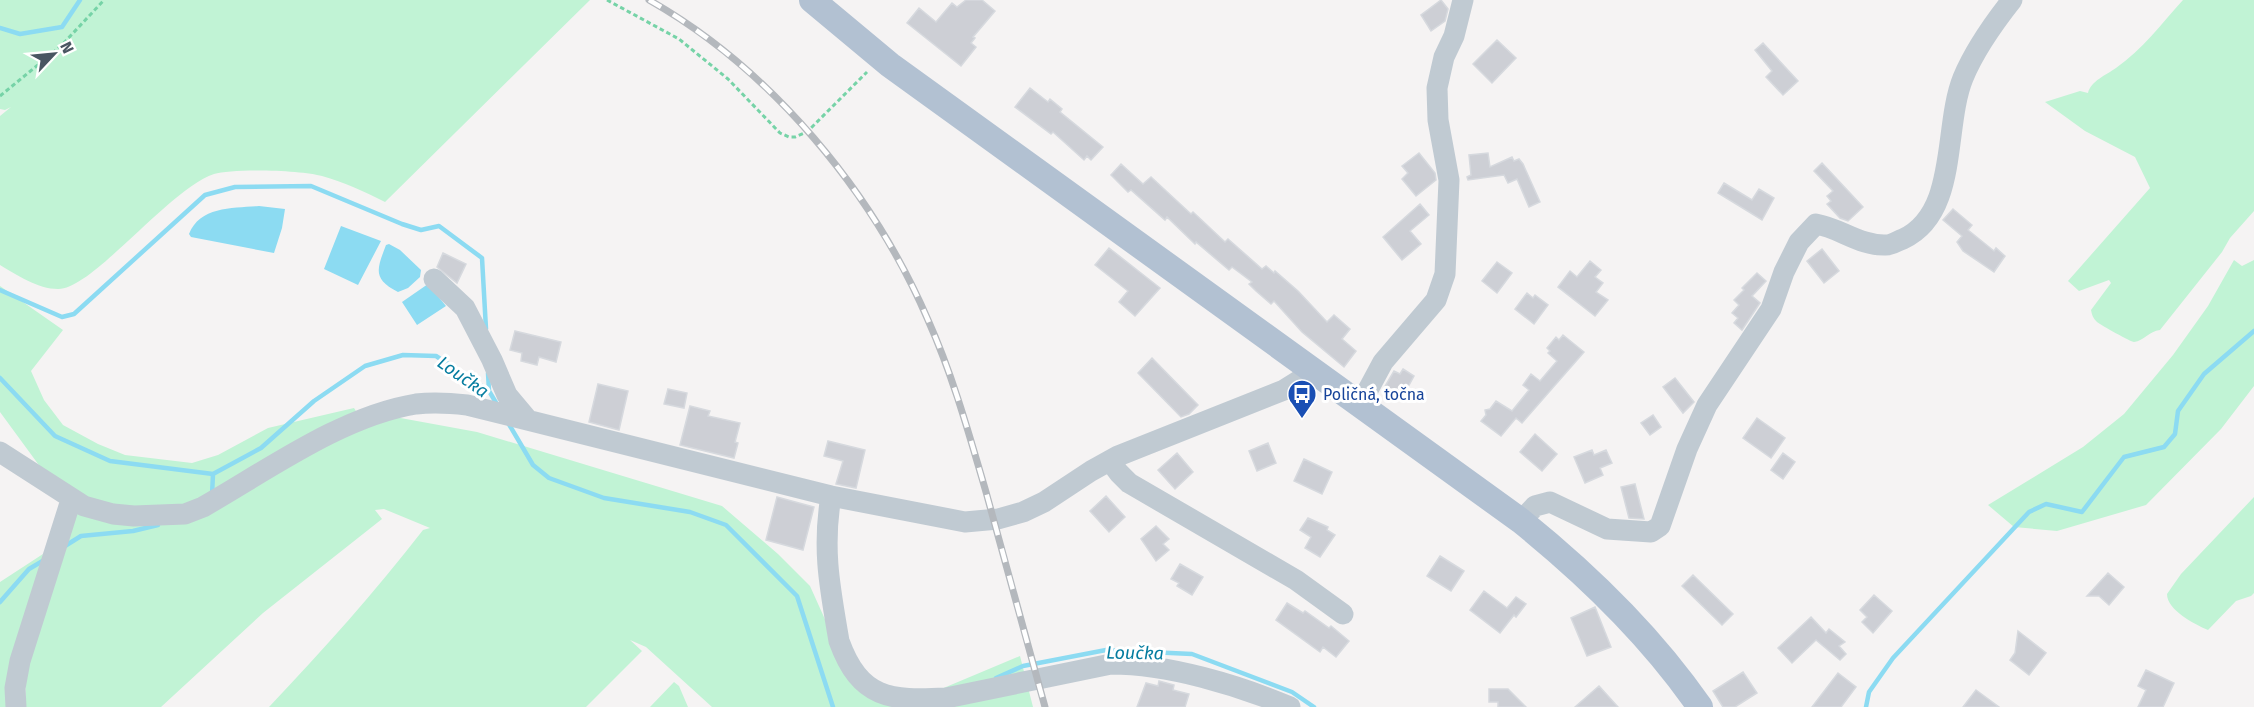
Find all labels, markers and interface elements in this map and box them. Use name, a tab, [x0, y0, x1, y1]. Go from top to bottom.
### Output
north arrow	[24, 24, 84, 84]
text: N	[56, 39, 78, 57]
water label: Loučka	[433, 351, 493, 403]
bus stop icon: Poličná, točna	[1286, 378, 1318, 420]
place label: Poličná, točna	[1323, 385, 1425, 404]
water label: Loučka	[1106, 641, 1164, 665]

